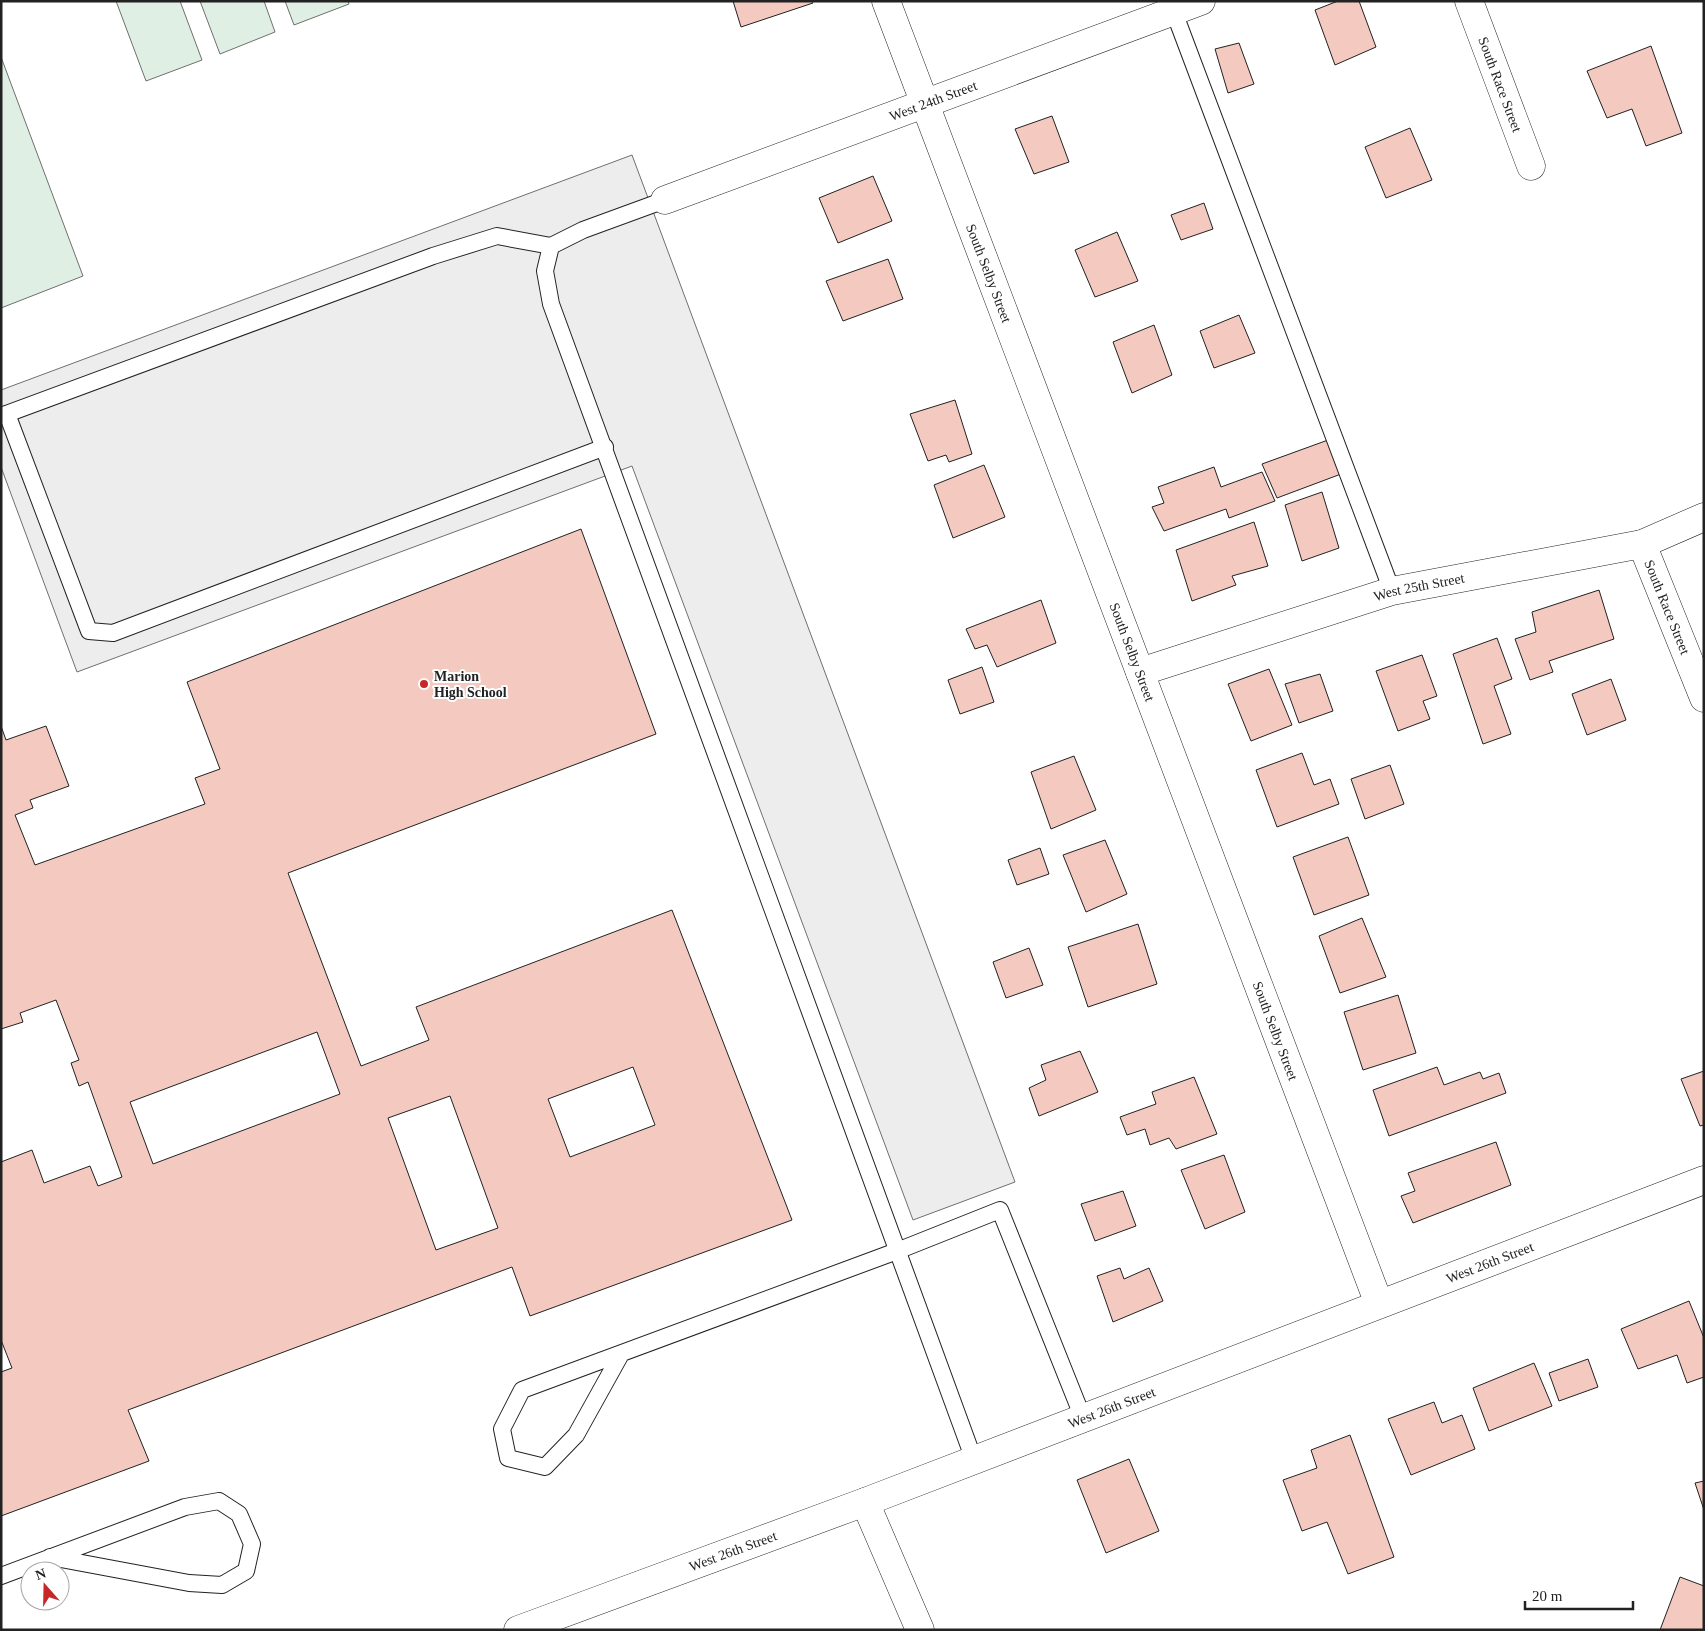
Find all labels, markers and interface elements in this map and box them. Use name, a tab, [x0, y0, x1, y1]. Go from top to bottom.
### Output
street label: South Race Street	[1475, 35, 1525, 134]
street label: West 24th Street	[887, 78, 979, 124]
street label: South Selby Street	[963, 222, 1014, 325]
street label: South Race Street	[1641, 558, 1693, 657]
street label: West 25th Street	[1372, 571, 1466, 604]
street label: South Selby Street	[1106, 601, 1157, 704]
place label: Marion High School	[434, 669, 507, 700]
marker: Marion High School	[418, 678, 430, 690]
street label: South Selby Street	[1250, 980, 1301, 1082]
street label: West 26th Street	[1444, 1239, 1536, 1286]
street label: West 26th Street	[1066, 1384, 1158, 1431]
street label: West 26th Street	[687, 1528, 779, 1574]
north arrow	[20, 1561, 70, 1611]
text: N	[33, 1565, 48, 1583]
scale bar	[1525, 1578, 1632, 1610]
text: 20 m	[1532, 1588, 1563, 1604]

